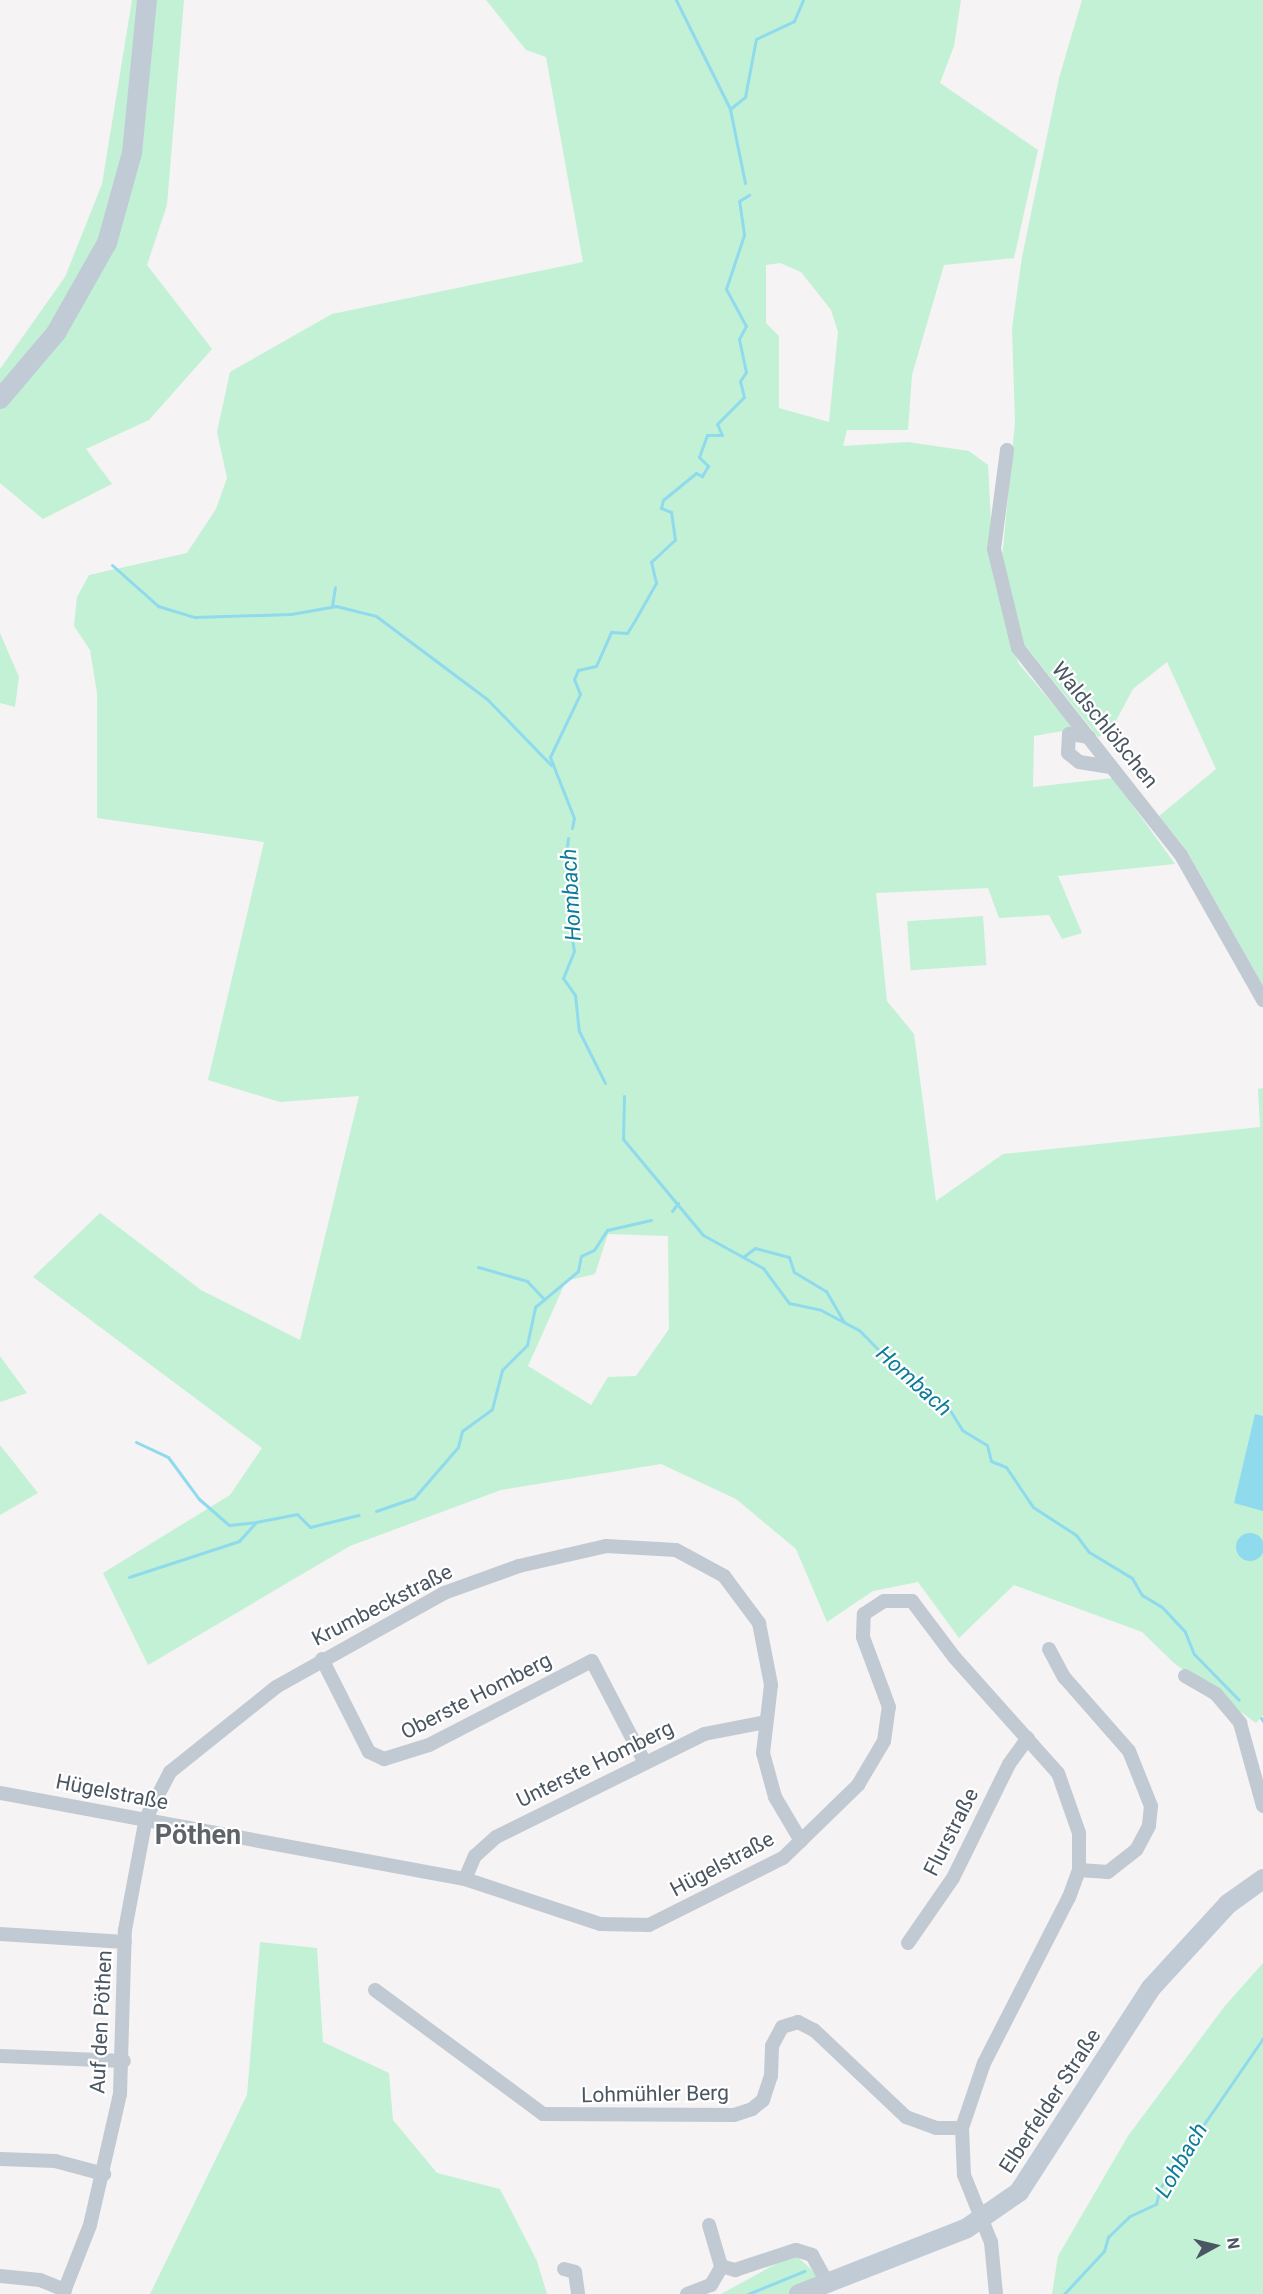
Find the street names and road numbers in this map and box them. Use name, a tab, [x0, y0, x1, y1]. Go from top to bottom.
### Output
street label: Waldschlößchen	[1046, 657, 1164, 793]
street label: Krumbeckstraße	[308, 1559, 456, 1651]
street label: Oberste Homberg	[397, 1647, 555, 1745]
street label: Unterste Homberg	[512, 1715, 678, 1813]
street label: Hügelstraße	[54, 1769, 170, 1815]
street label: Flurstraße	[918, 1784, 984, 1880]
street label: Hügelstraße	[666, 1826, 778, 1902]
street label: Auf den Pöthen	[85, 1950, 117, 2094]
street label: Elberfelder Straße	[994, 2024, 1106, 2178]
street label: Lohmühler Berg	[581, 2080, 729, 2108]

